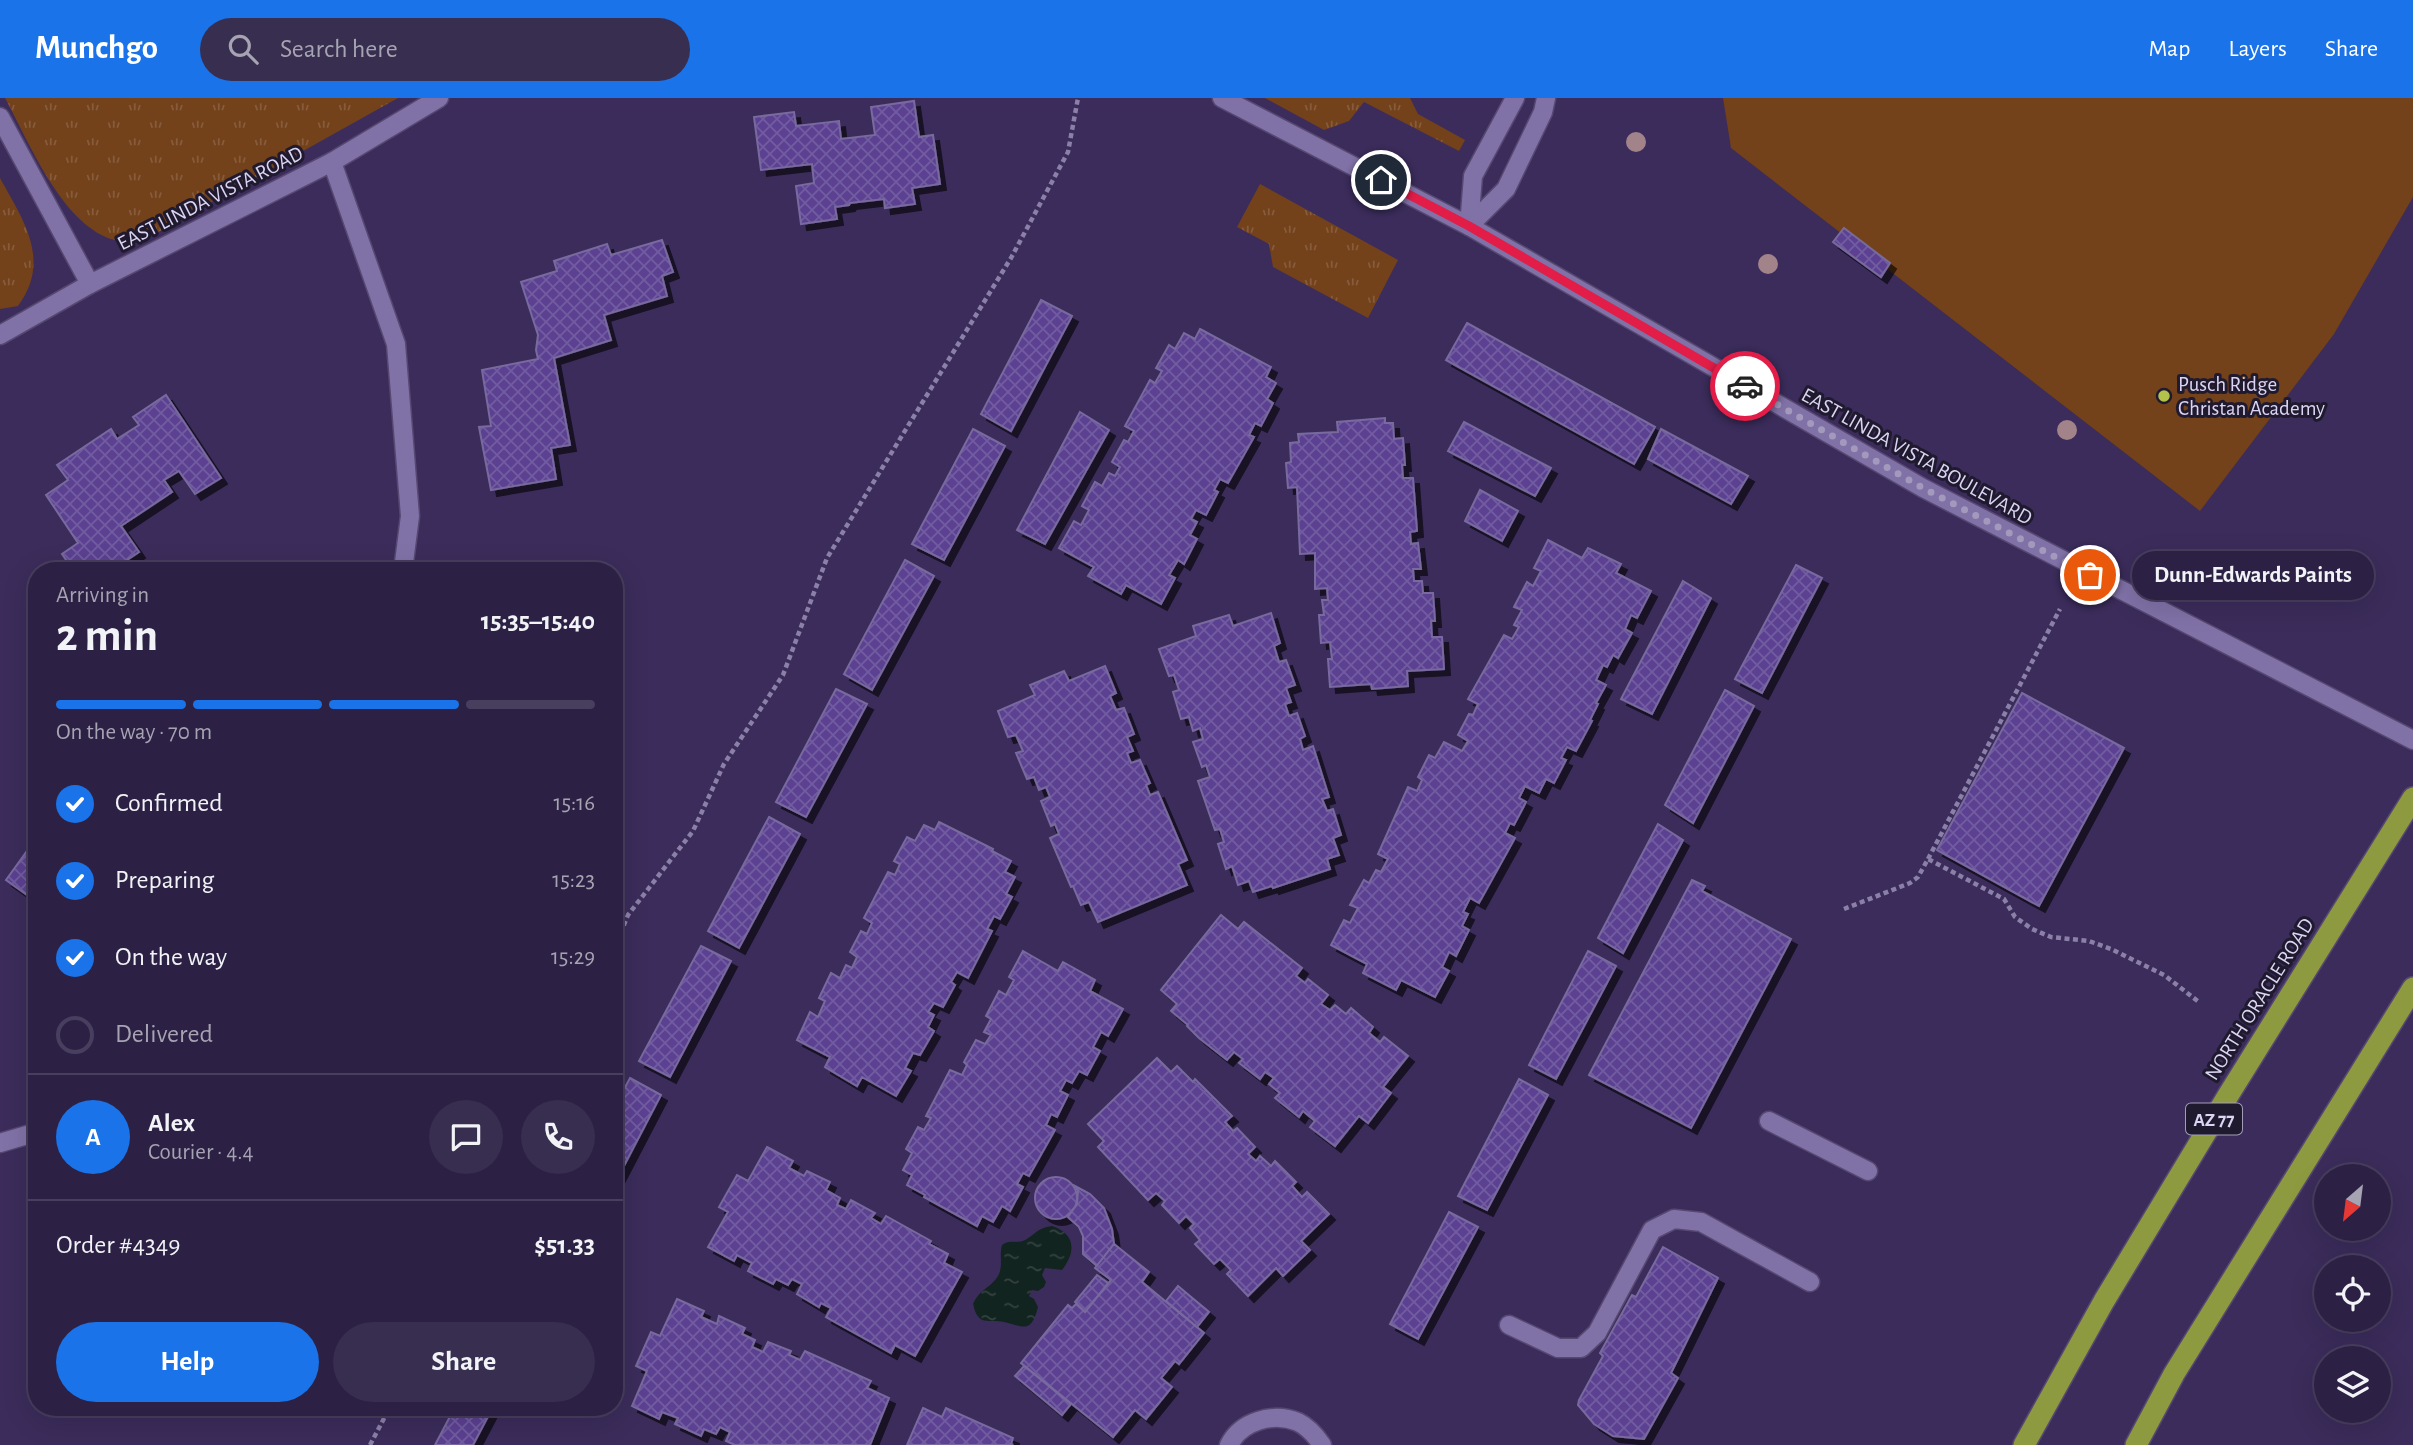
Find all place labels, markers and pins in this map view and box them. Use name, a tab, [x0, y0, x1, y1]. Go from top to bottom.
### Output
pin	[1351, 150, 1411, 210]
place label: Pusch Ridge Christan Academy	[2178, 374, 2325, 419]
marker: Pusch Ridge Christan Academy	[2156, 388, 2172, 404]
pin	[2060, 545, 2120, 605]
callout: Dunn-Edwards Paints	[2132, 550, 2374, 600]

